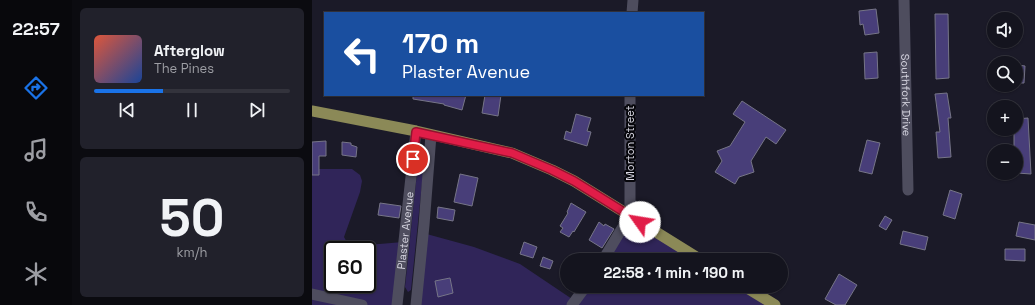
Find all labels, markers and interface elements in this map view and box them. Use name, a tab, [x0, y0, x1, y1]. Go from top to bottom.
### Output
map controls	[987, 12, 1023, 180]
button: sound	[987, 12, 1023, 48]
text: 22:57	[12, 17, 60, 40]
text: 170 m	[402, 25, 479, 61]
icon: left	[336, 28, 388, 80]
text: Afterglow	[154, 41, 225, 60]
street label: Southfork Drive	[898, 54, 914, 136]
button: search	[987, 56, 1023, 92]
text: The Pines	[154, 60, 214, 77]
text: Plaster Avenue	[402, 60, 530, 83]
icon: directions	[22, 74, 50, 102]
icon: previous	[116, 99, 138, 121]
icon: pause	[181, 99, 203, 121]
icon: next	[246, 99, 268, 121]
button: +	[987, 100, 1023, 136]
street label: Morton Street	[623, 105, 637, 181]
icon: music	[22, 136, 50, 164]
pin	[396, 142, 430, 176]
button: −	[987, 144, 1023, 180]
icon: arrive	[402, 148, 424, 170]
text: 50	[160, 185, 224, 251]
street label: Plaster Avenue	[394, 191, 416, 270]
icon: phone	[22, 198, 50, 226]
position arrow	[619, 201, 661, 243]
speed limit sign: 60	[324, 241, 376, 293]
text: km/h	[177, 244, 207, 261]
icon: climate	[22, 260, 50, 288]
text: 22:58 · 1 min · 190 m	[603, 263, 745, 282]

